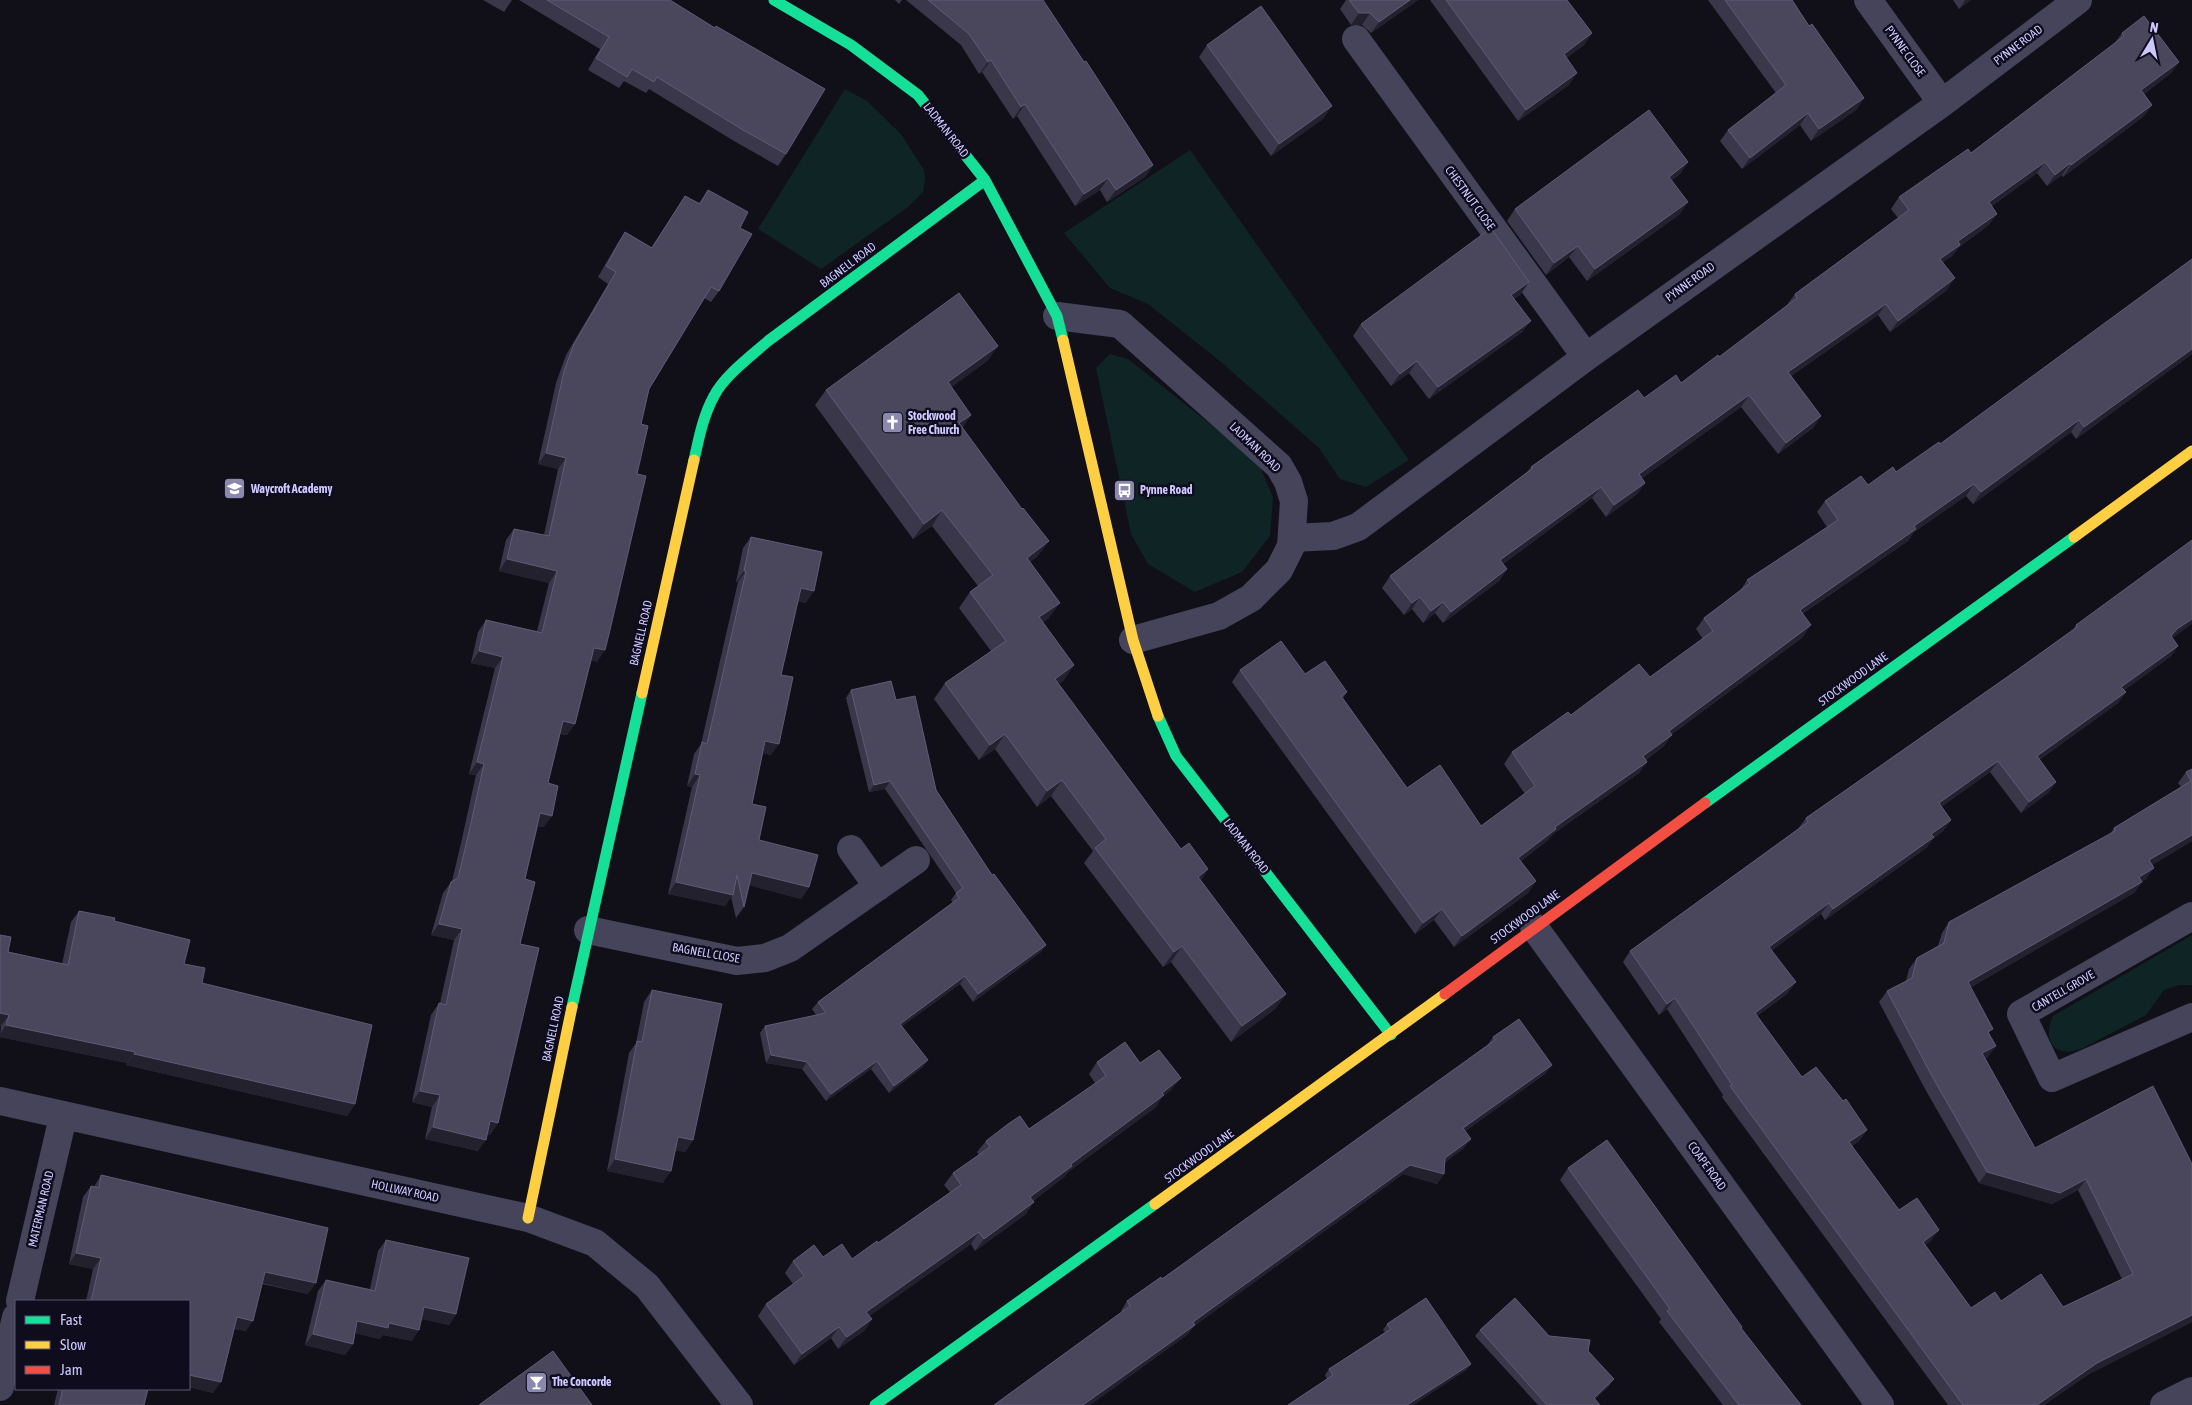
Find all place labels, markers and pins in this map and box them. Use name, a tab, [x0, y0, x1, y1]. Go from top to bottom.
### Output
place label: Stockwood Free Church	[908, 409, 960, 437]
church icon: Stockwood Free Church	[880, 411, 904, 435]
school or university icon: Waycroft Academy	[223, 477, 247, 501]
bus stop icon: Pynne Road	[1112, 478, 1136, 502]
place label: Waycroft Academy	[250, 482, 332, 496]
place label: Pynne Road	[1140, 483, 1193, 497]
bar icon: The Concorde	[524, 1370, 548, 1394]
place label: The Concorde	[552, 1375, 612, 1389]

